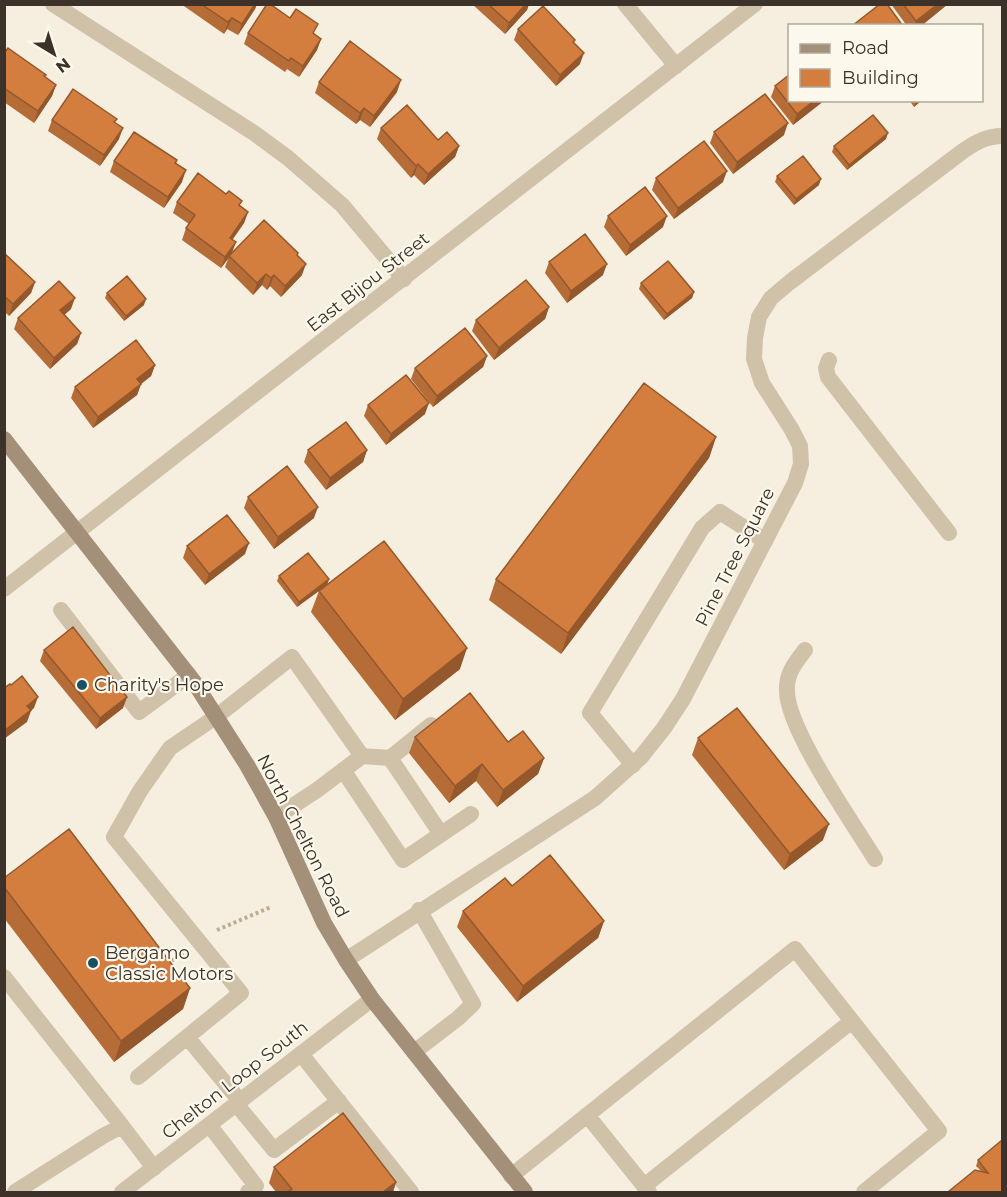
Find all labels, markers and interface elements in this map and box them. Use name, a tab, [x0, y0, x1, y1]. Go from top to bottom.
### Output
north arrow	[24, 24, 84, 84]
legend	[788, 24, 983, 102]
text: Road	[842, 37, 889, 59]
text: N	[52, 54, 74, 77]
text: Building	[842, 67, 919, 89]
street label: East Bijou Street	[302, 227, 434, 337]
street label: Pine Tree Square	[690, 484, 780, 630]
place label: Charity's Hope	[94, 674, 224, 696]
marker: Charity's Hope	[75, 678, 89, 692]
street label: North Chelton Road	[252, 751, 354, 921]
place label: Bergamo Classic Motors	[105, 942, 233, 985]
marker: Bergamo Classic Motors	[86, 956, 100, 970]
street label: Chelton Loop South	[157, 1016, 313, 1144]

